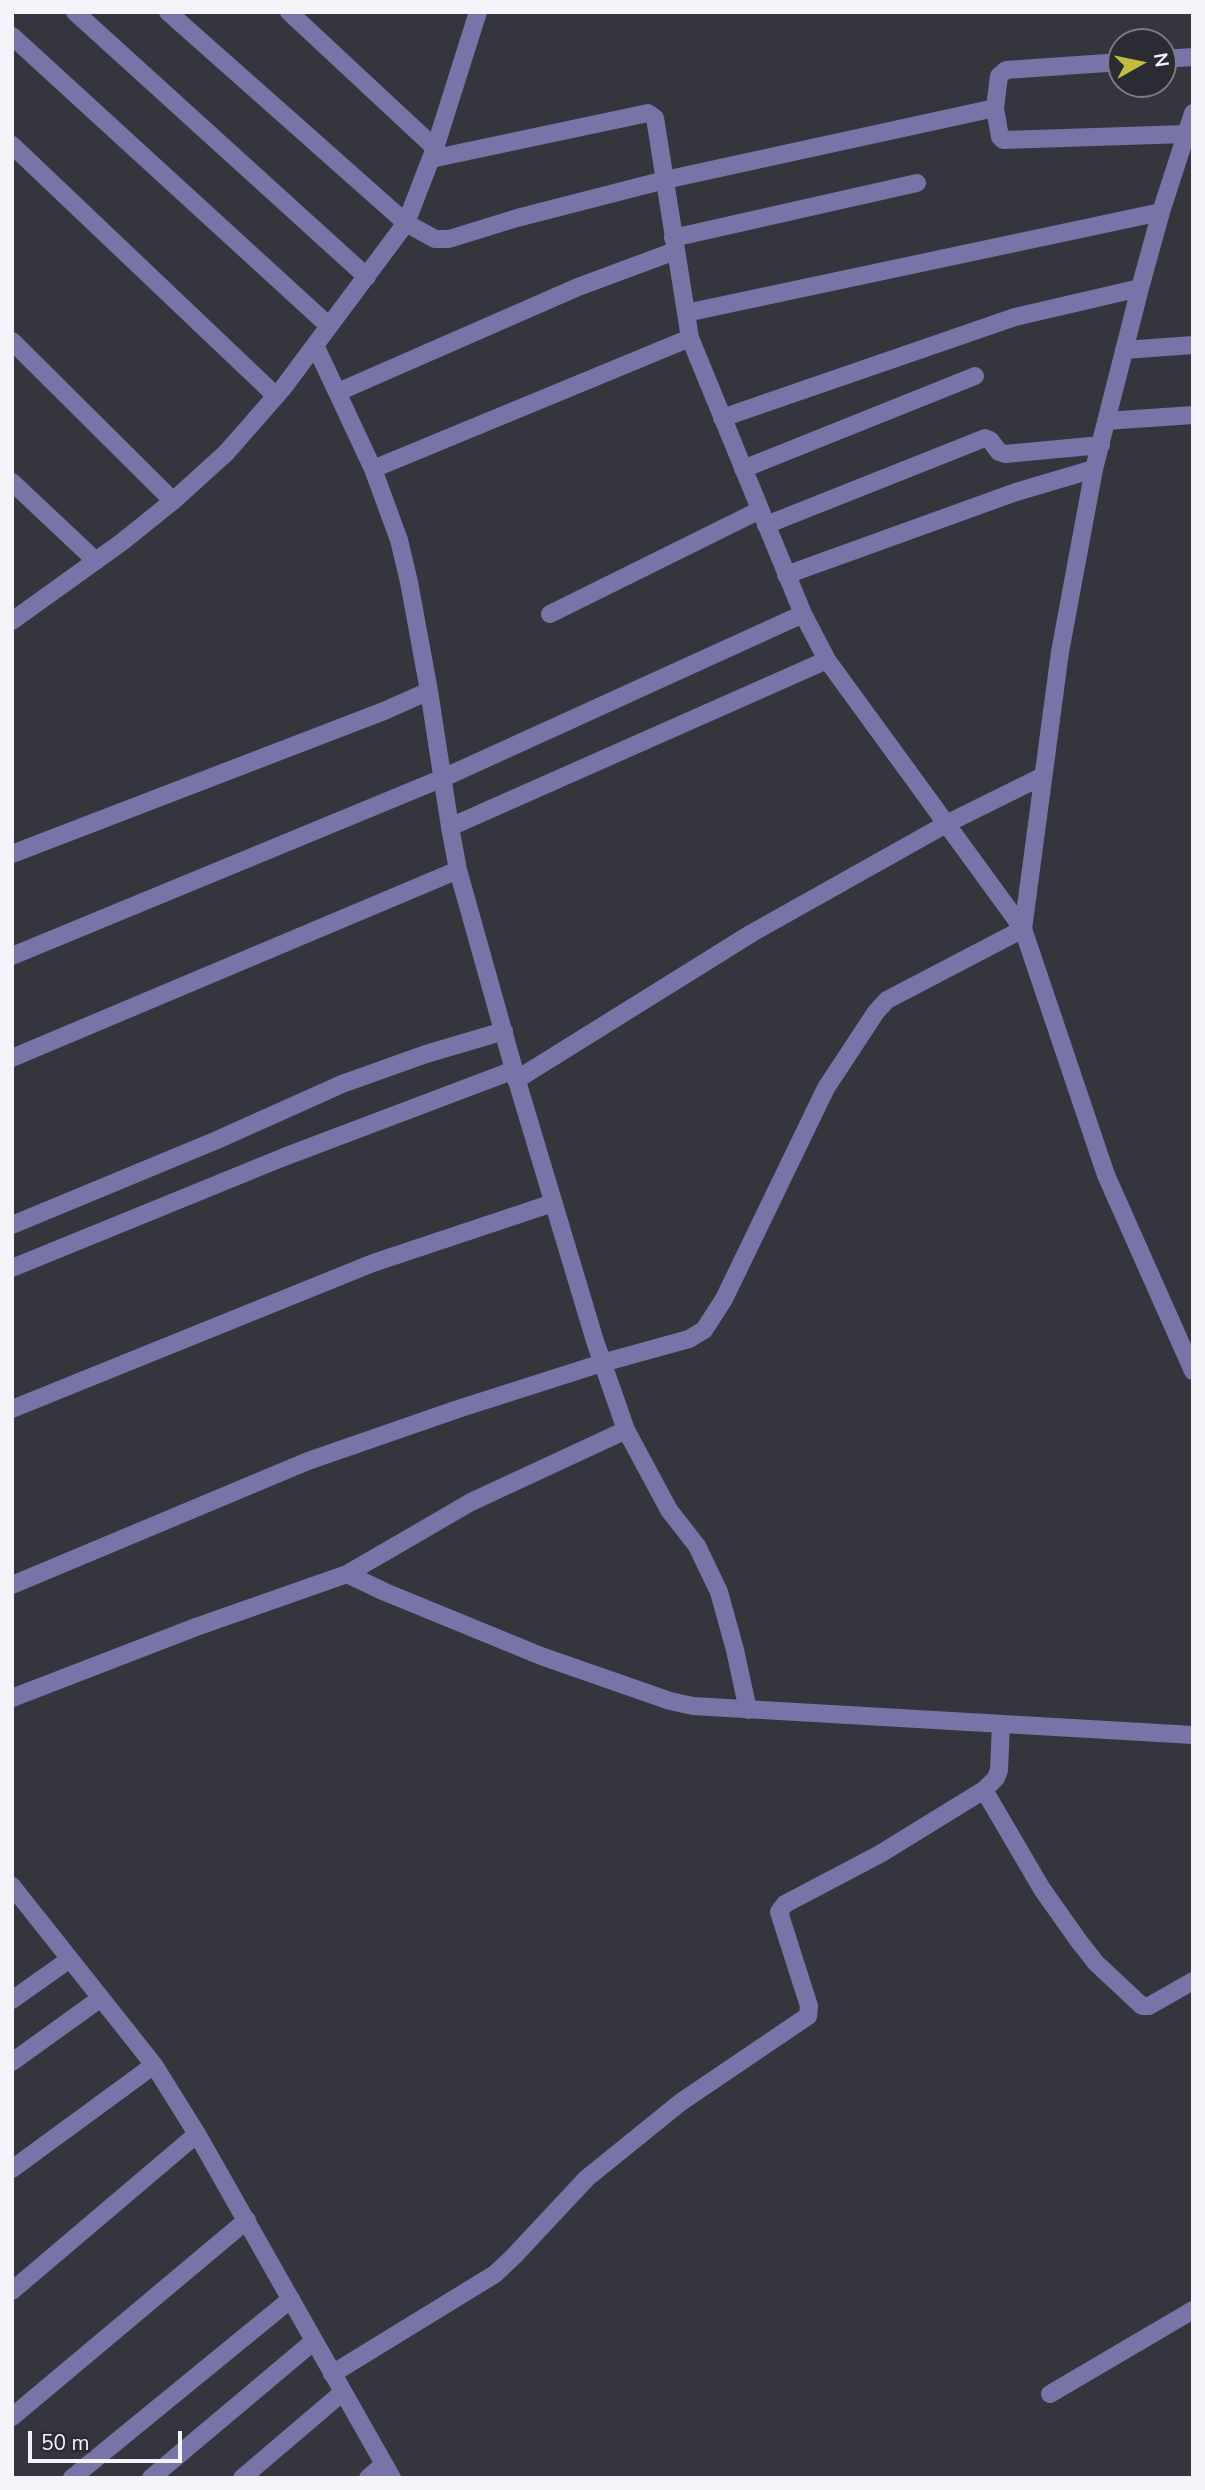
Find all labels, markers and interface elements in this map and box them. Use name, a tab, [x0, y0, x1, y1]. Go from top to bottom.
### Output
north arrow	[1107, 28, 1177, 98]
text: N	[1147, 51, 1175, 69]
scale bar	[32, 2416, 186, 2460]
text: 50 m	[41, 2429, 90, 2457]

